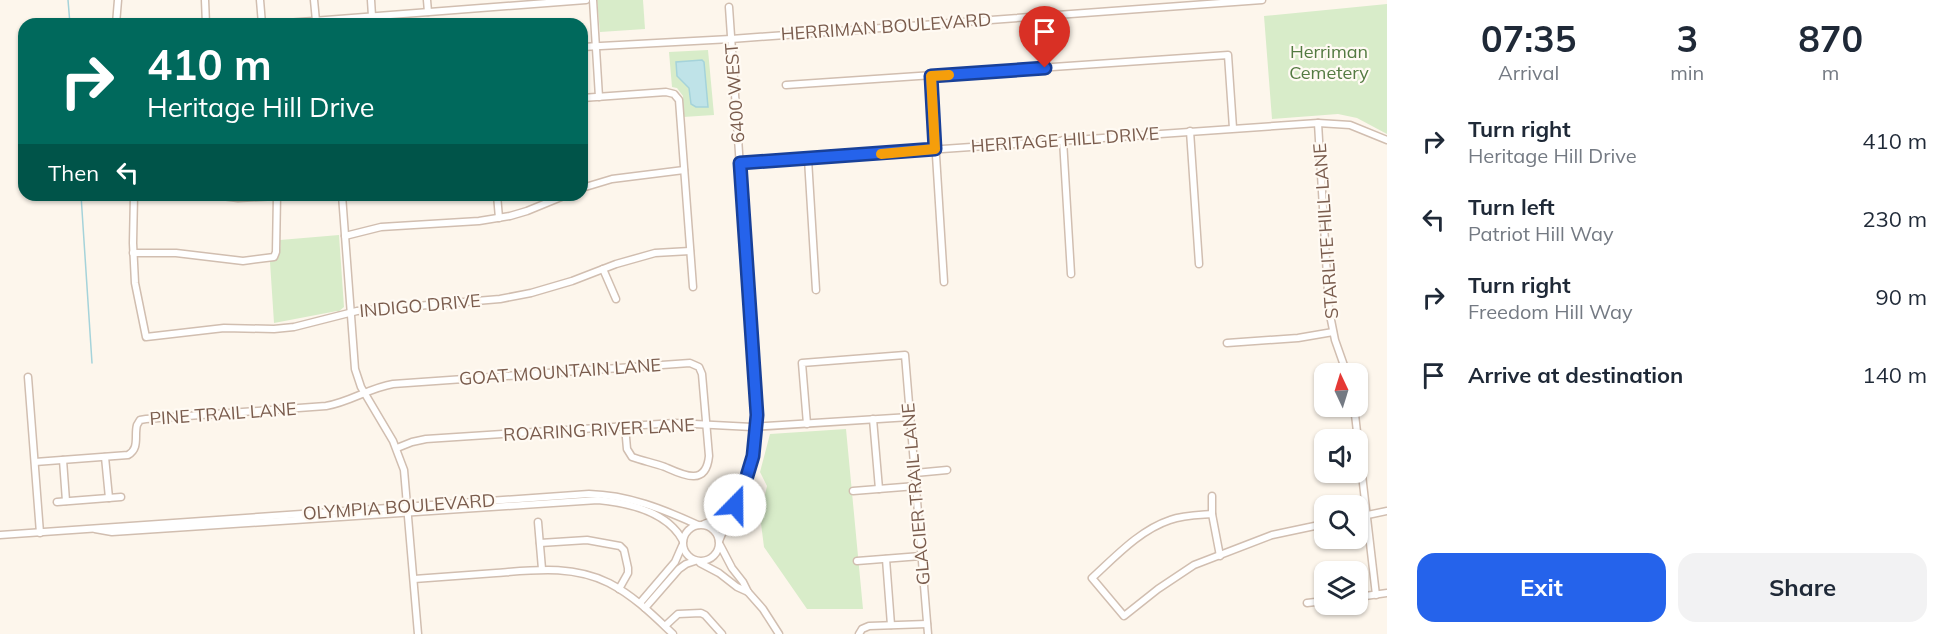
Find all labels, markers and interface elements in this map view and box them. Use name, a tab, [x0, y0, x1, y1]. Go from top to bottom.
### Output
pin	[1019, 6, 1070, 68]
street label: HERRIMAN BOULEVARD	[780, 8, 992, 45]
icon: arrive	[1028, 15, 1061, 48]
text: 07:35	[1481, 16, 1576, 61]
text: 3	[1676, 16, 1698, 61]
text: 870	[1798, 16, 1863, 61]
text: 410 m	[147, 38, 272, 91]
park label: Herriman Cemetery	[1289, 40, 1369, 84]
icon: right	[48, 42, 126, 120]
street label: 6400 WEST	[720, 42, 749, 144]
text: Arrival	[1498, 60, 1559, 85]
text: min	[1670, 60, 1704, 85]
text: m	[1822, 60, 1839, 85]
text: Heritage Hill Drive	[147, 90, 375, 124]
text: Turn right	[1468, 115, 1571, 143]
street label: HERITAGE HILL DRIVE	[970, 121, 1160, 158]
icon: right	[1417, 125, 1450, 158]
text: 410 m	[1862, 127, 1927, 155]
street label: STARLITE HILL LANE	[1308, 142, 1343, 320]
text: Heritage Hill Drive	[1468, 143, 1637, 168]
icon: left	[111, 156, 144, 189]
text: Then	[48, 159, 99, 187]
text: Turn left	[1468, 193, 1555, 221]
icon: left	[1417, 203, 1450, 236]
text: 230 m	[1862, 205, 1927, 233]
text: Patriot Hill Way	[1468, 221, 1614, 246]
text: Turn right	[1468, 271, 1571, 299]
icon: right	[1417, 281, 1450, 314]
text: 90 m	[1876, 283, 1927, 311]
street label: INDIGO DRIVE	[358, 289, 482, 322]
text: Freedom Hill Way	[1468, 299, 1633, 324]
street label: GOAT MOUNTAIN LANE	[458, 353, 662, 390]
icon: arrive	[1417, 359, 1450, 392]
text: Arrive at destination	[1468, 361, 1683, 389]
text: 140 m	[1862, 361, 1927, 389]
north arrow	[1314, 363, 1368, 417]
map controls	[1314, 363, 1368, 615]
street label: PINE TRAIL LANE	[149, 397, 297, 430]
street label: GLACIER TRAIL LANE	[896, 402, 935, 586]
street label: ROARING RIVER LANE	[503, 413, 695, 446]
button: sound	[1314, 429, 1368, 483]
position arrow	[703, 473, 767, 537]
street label: OLYMPIA BOULEVARD	[302, 488, 496, 525]
button: search	[1314, 495, 1368, 549]
button: Exit	[1417, 553, 1666, 622]
button: Share	[1678, 553, 1927, 622]
button: layers	[1314, 561, 1368, 615]

